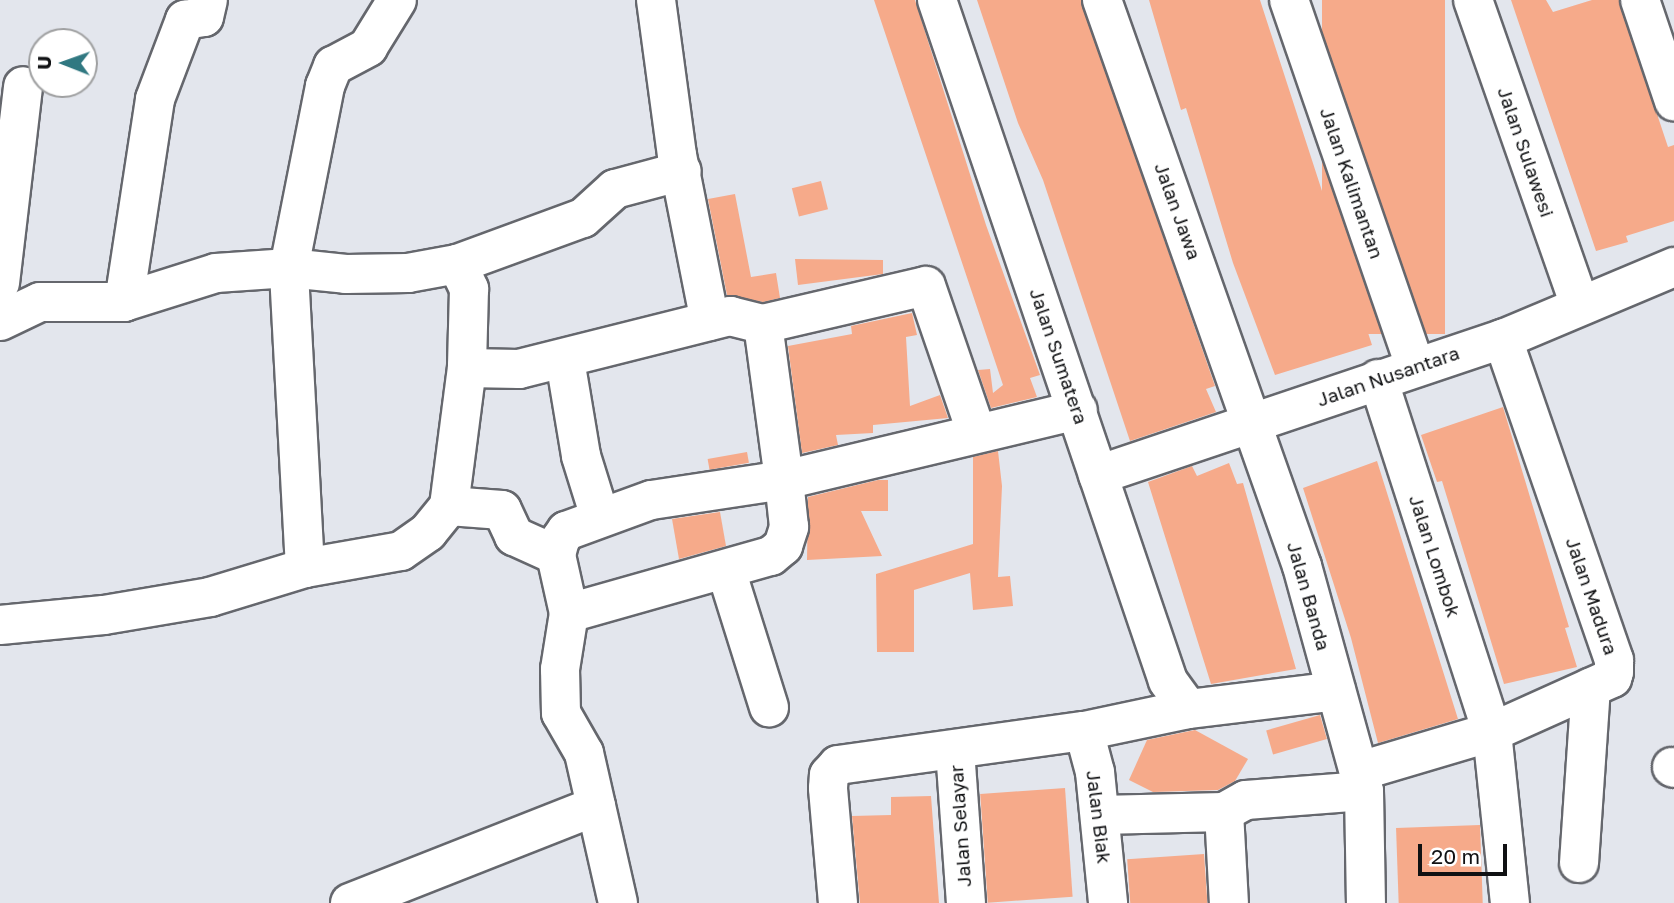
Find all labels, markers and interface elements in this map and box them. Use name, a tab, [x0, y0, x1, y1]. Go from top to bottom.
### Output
north arrow	[28, 28, 98, 98]
text: U	[32, 56, 55, 70]
street label: Jalan Sulawesi	[1493, 84, 1559, 220]
street label: Jalan Kalimantan	[1315, 104, 1389, 262]
street label: Jalan Jawa	[1150, 159, 1206, 263]
street label: Jalan Sumatera	[1025, 285, 1093, 427]
street label: Jalan Nusantara	[1314, 341, 1462, 411]
street label: Jalan Lombok	[1405, 492, 1465, 620]
street label: Jalan Madura	[1561, 534, 1623, 658]
street label: Jalan Banda	[1283, 539, 1335, 653]
street label: Jalan Selayar	[944, 764, 976, 888]
street label: Jalan Biak	[1082, 769, 1116, 865]
scale bar	[1422, 830, 1511, 874]
text: 20 m	[1431, 843, 1480, 869]

